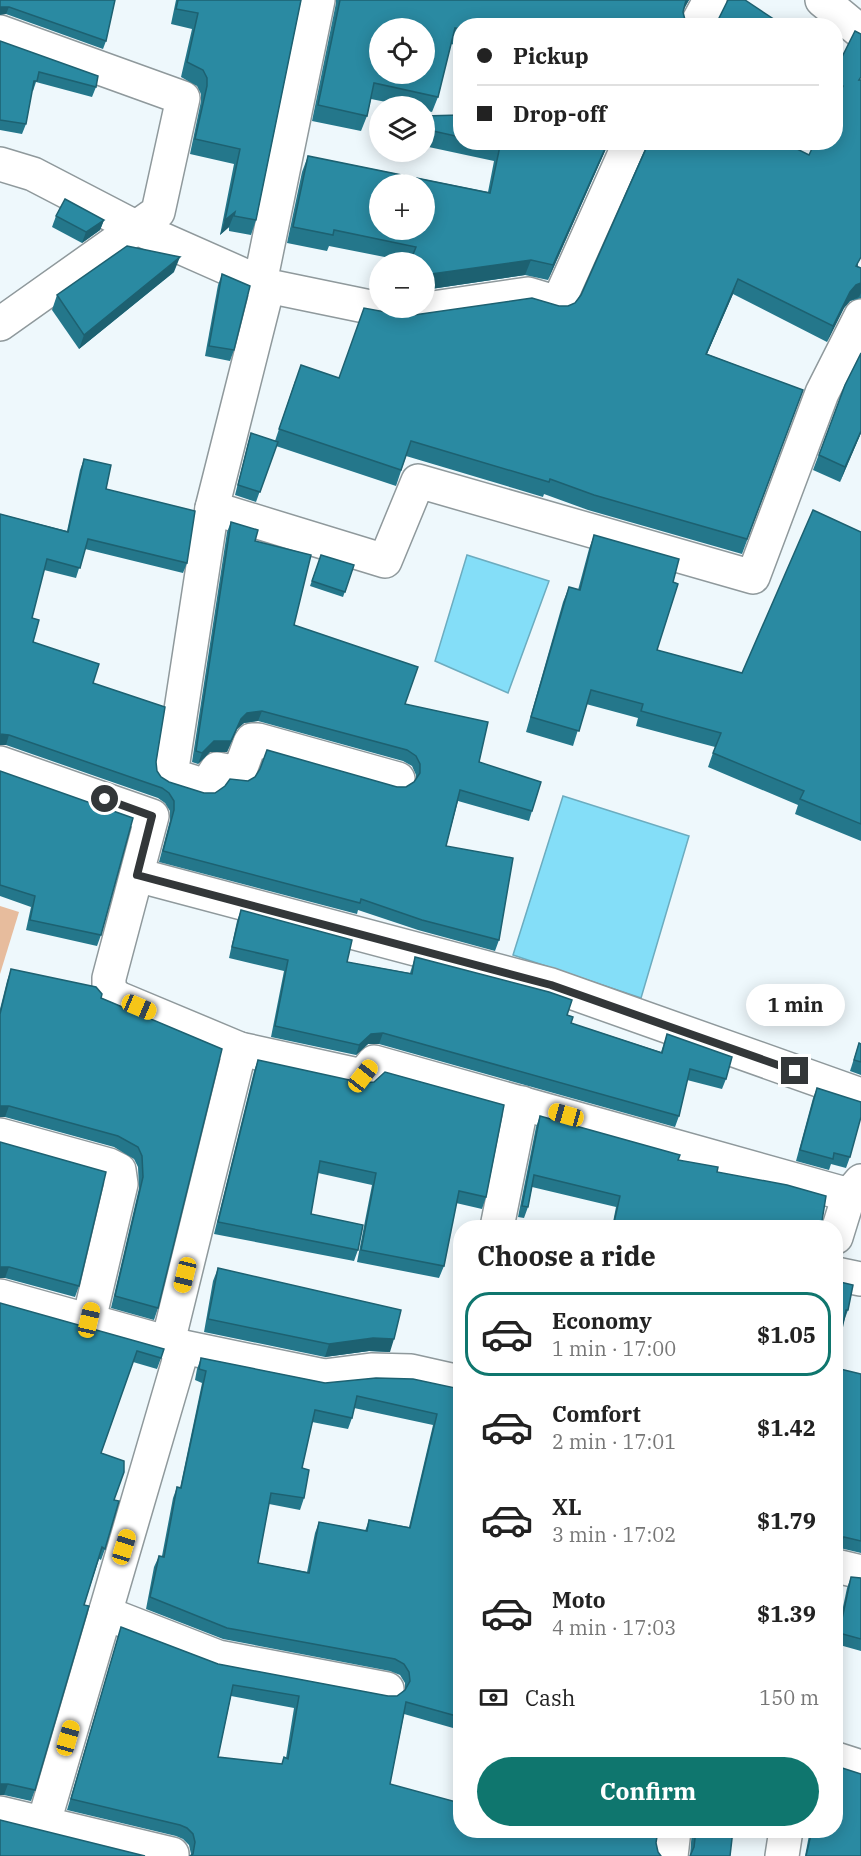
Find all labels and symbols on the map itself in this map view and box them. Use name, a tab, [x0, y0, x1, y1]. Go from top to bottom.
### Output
route start	[91, 785, 118, 812]
callout: 1 min	[746, 984, 844, 1026]
car	[119, 992, 159, 1022]
car	[345, 1056, 381, 1096]
route end	[781, 1057, 808, 1084]
car	[546, 1101, 586, 1129]
car	[172, 1255, 198, 1295]
car	[76, 1300, 102, 1340]
car	[110, 1527, 138, 1567]
car	[54, 1718, 82, 1758]

